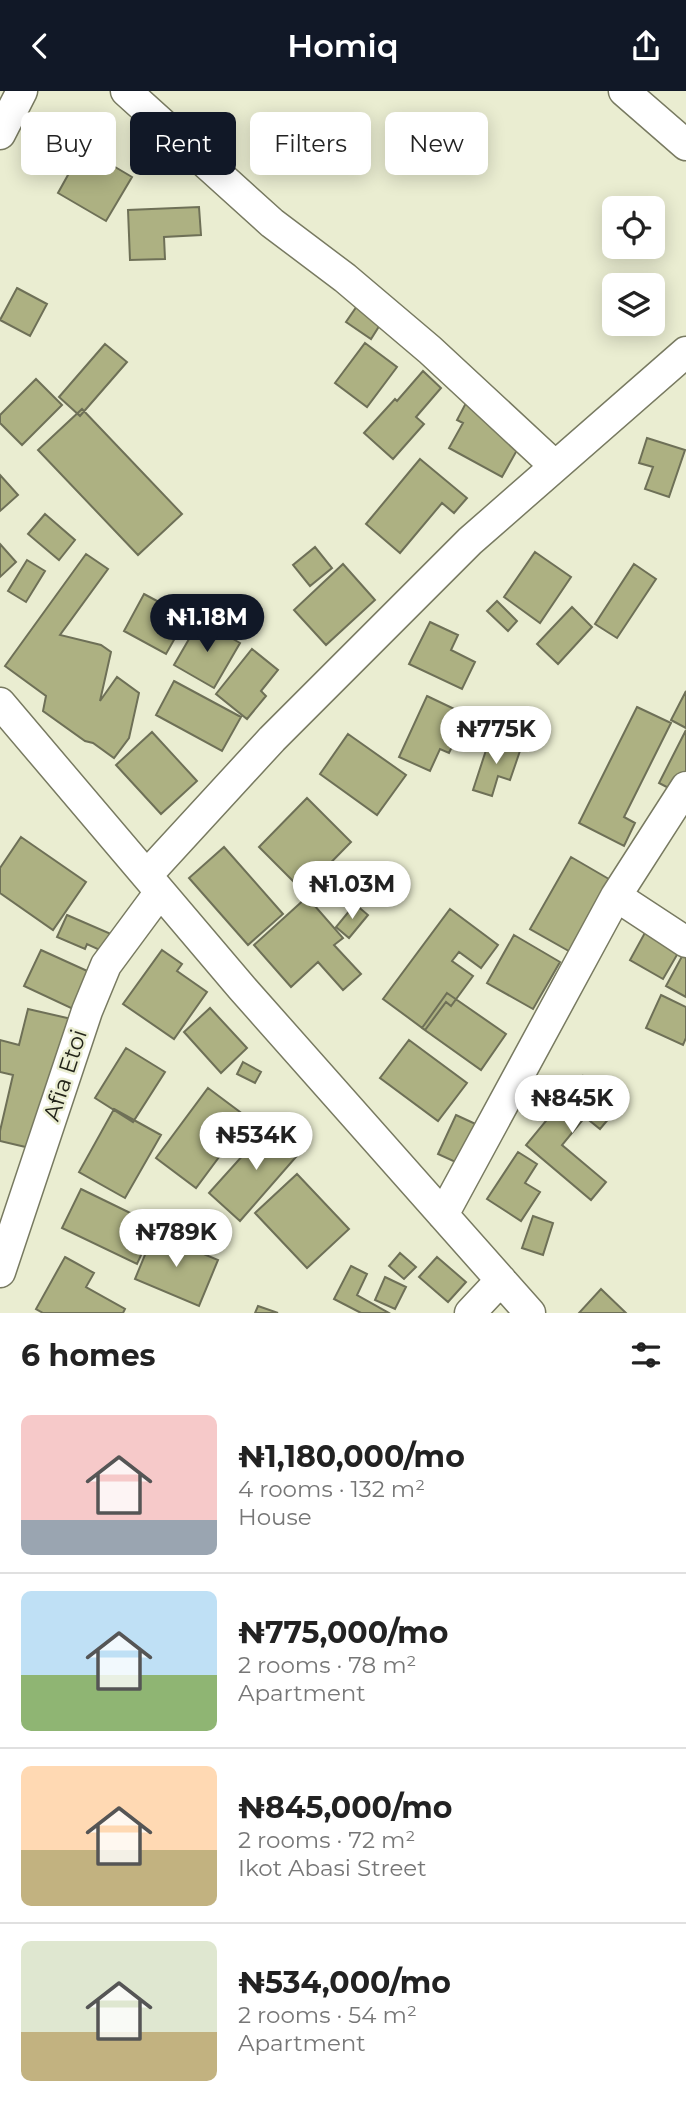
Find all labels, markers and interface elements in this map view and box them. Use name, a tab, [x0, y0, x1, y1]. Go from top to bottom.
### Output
text: Homiq	[287, 26, 399, 65]
icon: back	[21, 27, 59, 65]
icon: share	[627, 27, 665, 65]
chip: Buy	[21, 112, 116, 175]
chip: Rent	[130, 112, 236, 175]
chip: Filters	[250, 112, 371, 175]
chip: New	[385, 112, 488, 175]
map controls	[602, 196, 665, 336]
button: locate	[602, 196, 665, 259]
button: layers	[602, 273, 665, 336]
pin: ₦1.18M	[150, 595, 264, 654]
text: ₦1.18M	[166, 603, 248, 631]
pin: ₦775K	[447, 707, 545, 766]
text: ₦775K	[456, 715, 536, 743]
pin: ₦1.03M	[295, 861, 409, 921]
text: ₦1.03M	[309, 870, 395, 898]
street label: Afia Etoi	[37, 1026, 93, 1124]
pin: ₦845K	[523, 1075, 621, 1135]
text: ₦845K	[531, 1084, 613, 1112]
pin: ₦534K	[207, 1112, 305, 1172]
text: ₦534K	[216, 1121, 296, 1149]
pin: ₦789K	[127, 1209, 225, 1269]
text: ₦789K	[135, 1218, 217, 1246]
icon: filters	[627, 1336, 665, 1374]
text: 6 homes	[21, 1337, 156, 1374]
text: ₦1,180,000/mo	[238, 1438, 465, 1475]
icon: home	[77, 1443, 161, 1527]
text: 4 rooms · 132 m²	[238, 1475, 425, 1503]
text: House	[238, 1503, 312, 1531]
text: ₦775,000/mo	[238, 1614, 449, 1651]
icon: home	[77, 1619, 161, 1703]
text: 2 rooms · 78 m²	[238, 1651, 416, 1679]
text: Apartment	[238, 1679, 366, 1707]
text: ₦845,000/mo	[238, 1789, 452, 1826]
icon: home	[77, 1794, 161, 1878]
text: 2 rooms · 72 m²	[238, 1826, 415, 1854]
text: Ikot Abasi Street	[238, 1854, 427, 1882]
text: ₦534,000/mo	[238, 1964, 451, 2001]
icon: home	[77, 1969, 161, 2053]
text: 2 rooms · 54 m²	[238, 2001, 417, 2029]
text: Apartment	[238, 2029, 366, 2057]

